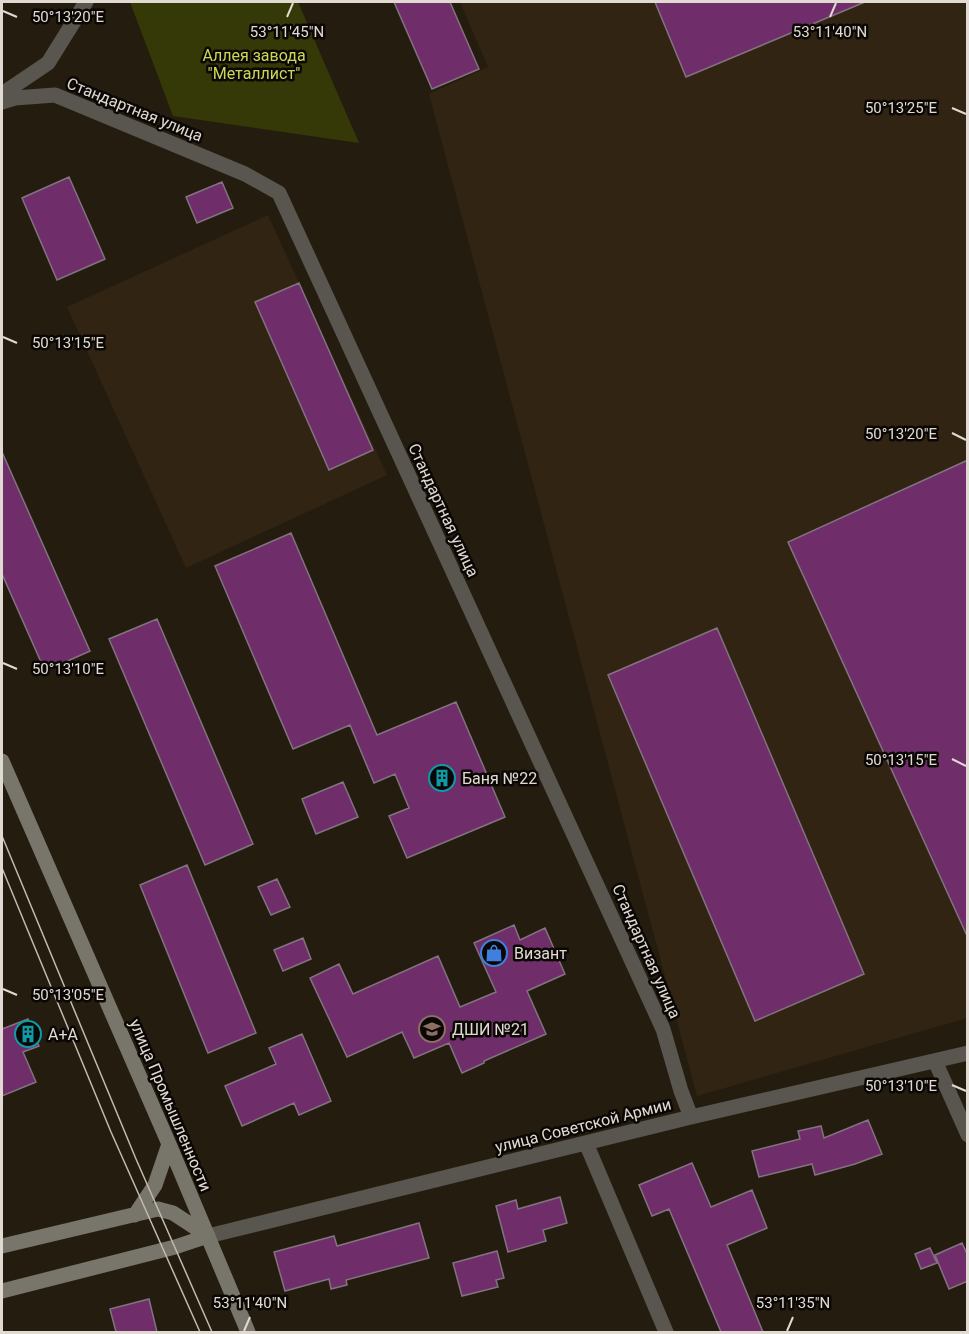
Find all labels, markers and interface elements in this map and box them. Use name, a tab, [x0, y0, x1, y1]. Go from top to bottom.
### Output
text: 50°13'20"E	[32, 8, 105, 26]
text: 53°11'45"N	[250, 23, 324, 41]
text: 53°11'40"N	[793, 23, 867, 41]
park label: Аллея завода "Металлист"	[202, 46, 306, 83]
street label: Стандартная улица	[64, 74, 206, 145]
text: 50°13'25"E	[865, 99, 938, 117]
text: 50°13'15"E	[32, 334, 105, 352]
text: 50°13'20"E	[865, 425, 938, 443]
street label: Стандартная улица	[404, 441, 483, 580]
text: 50°13'10"E	[32, 660, 105, 678]
text: 50°13'15"E	[865, 751, 938, 769]
building icon: Баня №22	[427, 763, 457, 793]
place label: Баня №22	[462, 769, 537, 788]
street label: Стандартная улица	[608, 881, 685, 1021]
shop icon: Визант	[479, 938, 509, 968]
place label: Визант	[514, 944, 567, 963]
text: 50°13'05"E	[32, 986, 105, 1004]
school or university icon: ДШИ №21	[417, 1014, 447, 1044]
street label: улица Промышленности	[126, 1016, 215, 1194]
building icon: А+A	[13, 1019, 43, 1049]
place label: ДШИ №21	[452, 1020, 529, 1039]
place label: А+A	[48, 1025, 79, 1044]
text: 50°13'10"E	[865, 1077, 938, 1095]
street label: улица Советской Армии	[493, 1094, 673, 1157]
text: 53°11'40"N	[213, 1294, 287, 1312]
text: 53°11'35"N	[756, 1294, 830, 1312]

